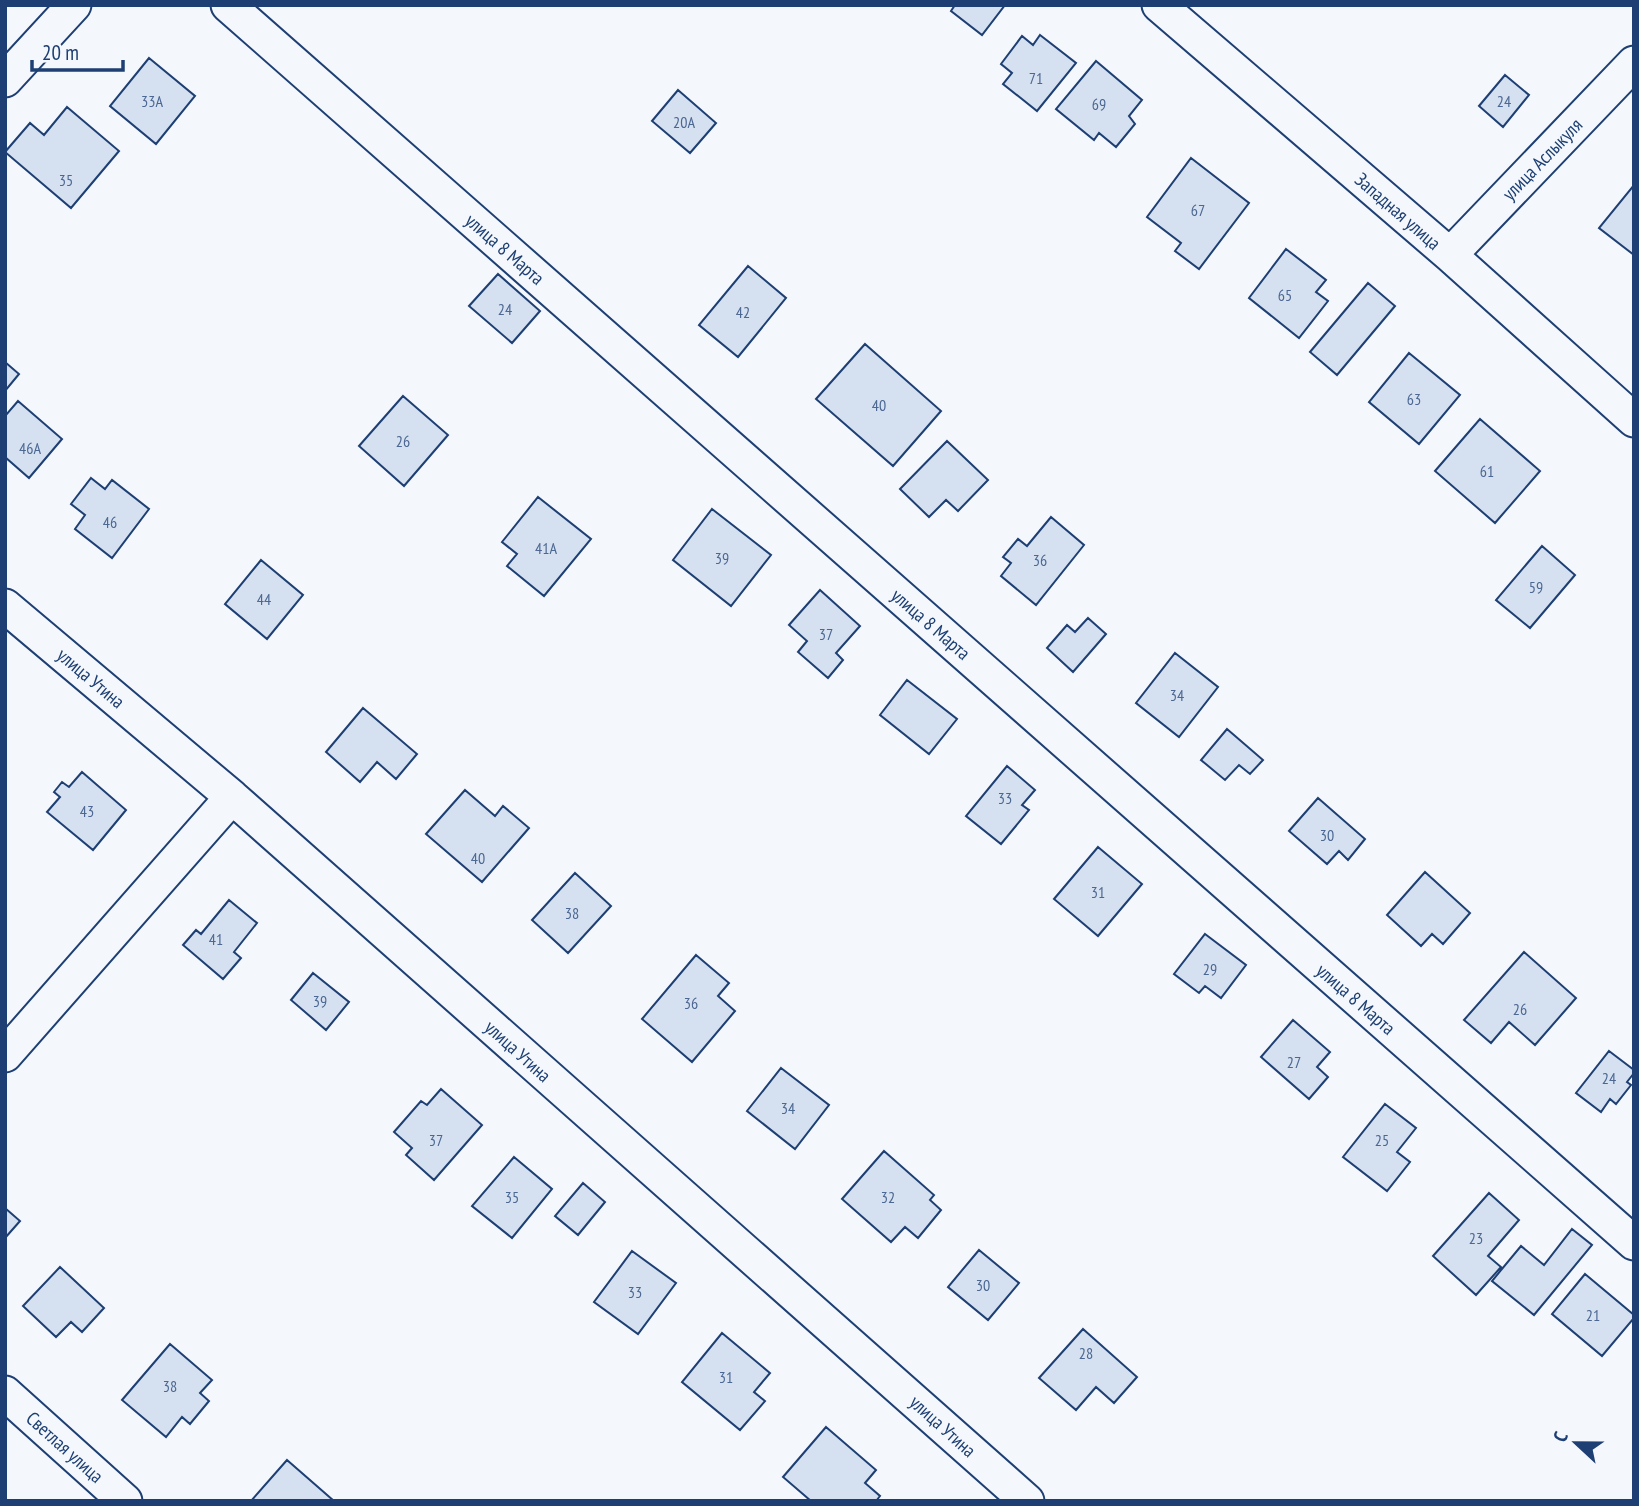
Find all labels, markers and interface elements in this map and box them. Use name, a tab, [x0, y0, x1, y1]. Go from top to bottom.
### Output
scale bar	[32, 28, 122, 72]
text: 20 m	[42, 39, 79, 66]
house number: 71	[1029, 68, 1043, 88]
house number: 33А	[141, 91, 163, 111]
house number: 24	[1497, 91, 1511, 111]
house number: 69	[1092, 94, 1106, 114]
house number: 20А	[673, 112, 695, 132]
street label: улица Аслыкуля	[1497, 113, 1587, 205]
street label: Западная улица	[1350, 167, 1446, 255]
house number: 35	[59, 170, 73, 190]
house number: 67	[1191, 200, 1205, 220]
street label: улица 8 Марта	[461, 208, 549, 290]
house number: 65	[1278, 285, 1292, 305]
house number: 24	[498, 299, 512, 319]
house number: 42	[736, 302, 750, 322]
house number: 63	[1407, 389, 1421, 409]
house number: 40	[872, 395, 886, 415]
house number: 26	[396, 431, 410, 451]
house number: 46А	[19, 438, 41, 458]
house number: 61	[1480, 461, 1494, 481]
house number: 46	[103, 512, 117, 532]
house number: 41А	[535, 538, 557, 558]
house number: 39	[715, 548, 729, 568]
house number: 36	[1033, 550, 1047, 570]
house number: 59	[1529, 577, 1543, 597]
street label: улица 8 Марта	[887, 583, 975, 665]
house number: 44	[257, 589, 271, 609]
house number: 37	[819, 624, 833, 644]
street label: улица Утина	[52, 643, 130, 713]
house number: 34	[1170, 685, 1184, 705]
house number: 33	[998, 788, 1012, 808]
house number: 43	[80, 801, 94, 821]
house number: 30	[1320, 825, 1334, 845]
house number: 40	[471, 848, 485, 868]
house number: 31	[1091, 882, 1105, 902]
house number: 38	[565, 903, 579, 923]
house number: 41	[209, 929, 223, 949]
street label: улица 8 Марта	[1312, 958, 1400, 1040]
house number: 29	[1203, 959, 1217, 979]
house number: 39	[313, 991, 327, 1011]
house number: 36	[684, 993, 698, 1013]
house number: 26	[1513, 999, 1527, 1019]
street label: улица Утина	[480, 1015, 556, 1087]
house number: 27	[1287, 1052, 1301, 1072]
house number: 24	[1602, 1068, 1616, 1088]
house number: 34	[781, 1098, 795, 1118]
house number: 37	[429, 1130, 443, 1150]
house number: 25	[1375, 1130, 1389, 1150]
house number: 35	[505, 1187, 519, 1207]
house number: 32	[881, 1187, 895, 1207]
house number: 23	[1469, 1228, 1483, 1248]
house number: 30	[976, 1275, 990, 1295]
house number: 33	[628, 1282, 642, 1302]
house number: 21	[1586, 1305, 1600, 1325]
house number: 28	[1079, 1343, 1093, 1363]
house number: 31	[719, 1367, 733, 1387]
house number: 38	[163, 1376, 177, 1396]
street label: улица Утина	[905, 1390, 981, 1462]
street label: Светлая улица	[21, 1406, 109, 1488]
north arrow	[1541, 1408, 1611, 1478]
text: С	[1547, 1428, 1573, 1445]

